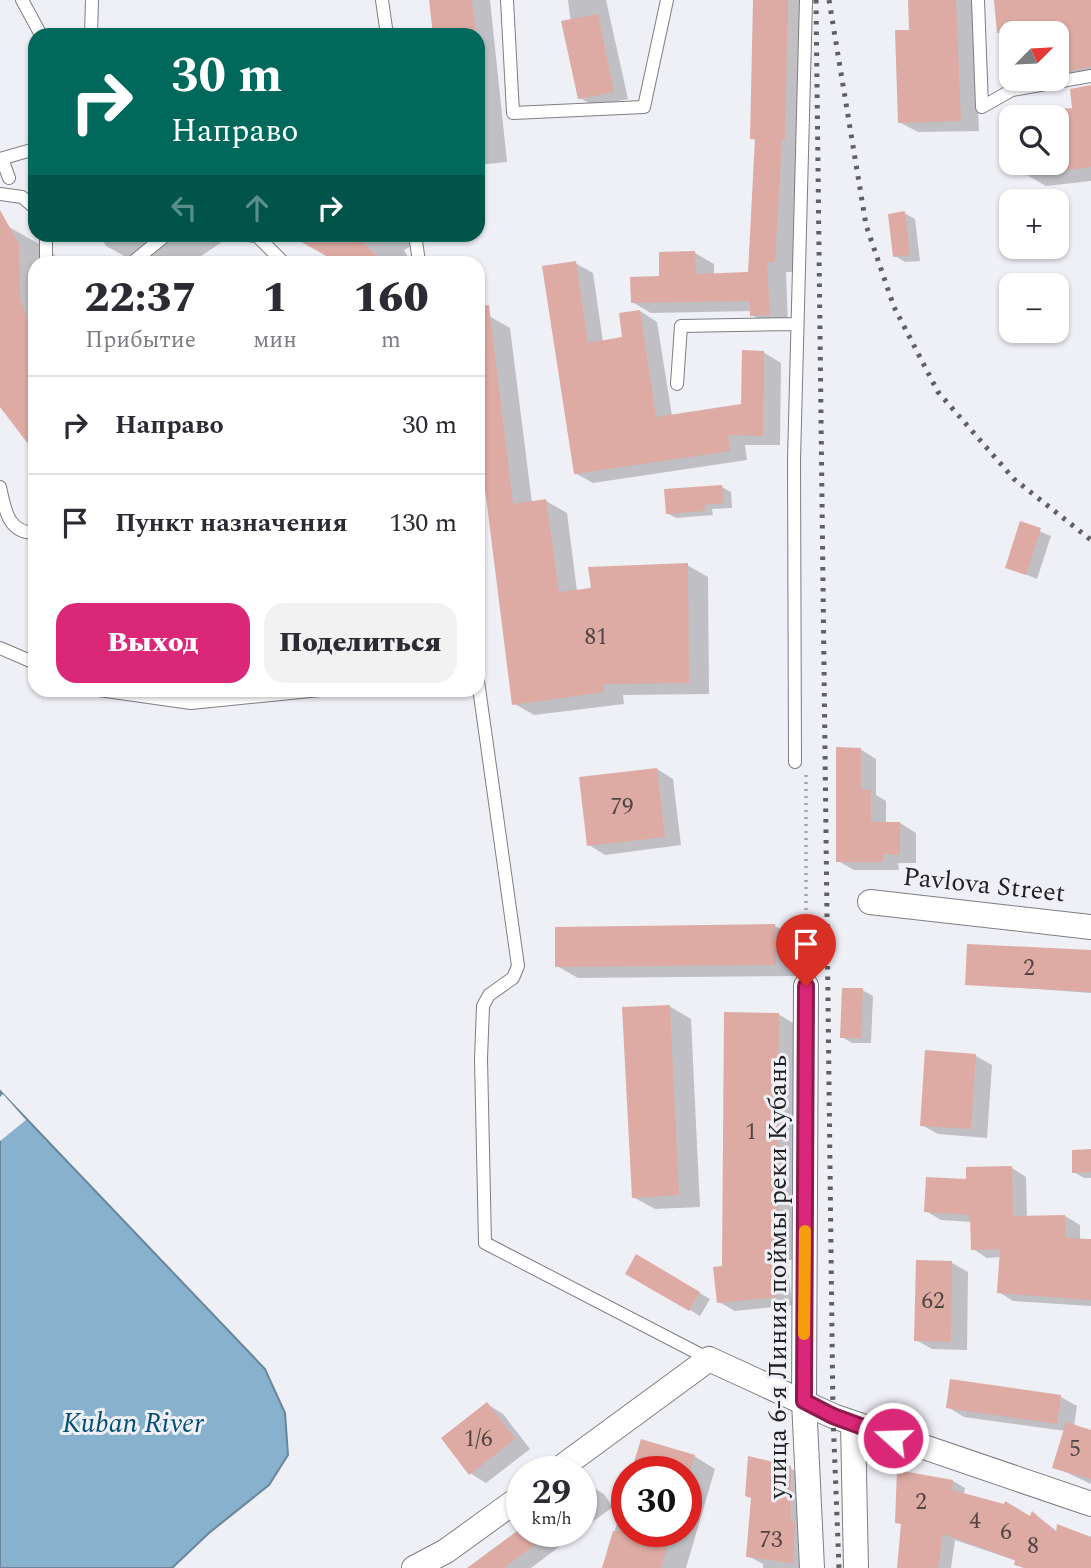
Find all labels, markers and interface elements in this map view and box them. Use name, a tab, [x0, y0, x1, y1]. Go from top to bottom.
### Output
north arrow	[999, 21, 1069, 91]
map controls	[999, 21, 1069, 343]
text: 30 m	[171, 39, 282, 114]
icon: right	[56, 56, 147, 147]
button: search	[999, 105, 1069, 175]
text: Направо	[171, 107, 298, 156]
icon: left	[165, 189, 203, 227]
icon: ahead	[238, 189, 276, 227]
icon: right	[311, 189, 349, 227]
button: +	[999, 189, 1069, 259]
text: 22:37	[84, 267, 197, 330]
text: 1	[262, 267, 288, 330]
text: 160	[353, 267, 429, 330]
button: −	[999, 273, 1069, 343]
text: Прибытие	[85, 323, 196, 358]
text: мин	[253, 323, 297, 358]
text: m	[381, 323, 401, 358]
text: Направо	[115, 405, 224, 445]
text: 30 m	[402, 405, 457, 445]
icon: right	[56, 406, 94, 444]
text: Пункт назначения	[115, 503, 348, 543]
text: 130 m	[389, 503, 457, 543]
icon: arrive	[56, 504, 94, 542]
button: Выход	[56, 603, 250, 683]
button: Поделиться	[264, 603, 457, 683]
house number: 81	[585, 620, 608, 655]
house number: 79	[611, 790, 634, 825]
street label: Pavlova Street	[901, 857, 1067, 913]
pin	[776, 914, 836, 986]
icon: arrive	[787, 925, 825, 963]
house number: 2	[1023, 951, 1035, 986]
street label: улица 6-я Линия поймы реки Кубань	[758, 1055, 798, 1500]
house number: 1	[745, 1115, 757, 1150]
house number: 62	[922, 1284, 945, 1319]
position arrow	[856, 1401, 930, 1475]
water label: Kuban River	[62, 1402, 204, 1445]
house number: 1/6	[464, 1422, 492, 1457]
house number: 5	[1069, 1432, 1081, 1467]
speed limit sign: 30	[611, 1456, 702, 1547]
text: 29	[532, 1466, 571, 1519]
house number: 2	[915, 1485, 927, 1520]
house number: 4	[969, 1504, 981, 1539]
text: km/h	[531, 1505, 572, 1532]
house number: 6	[1000, 1515, 1012, 1550]
house number: 73	[760, 1523, 783, 1558]
house number: 8	[1027, 1529, 1039, 1564]

